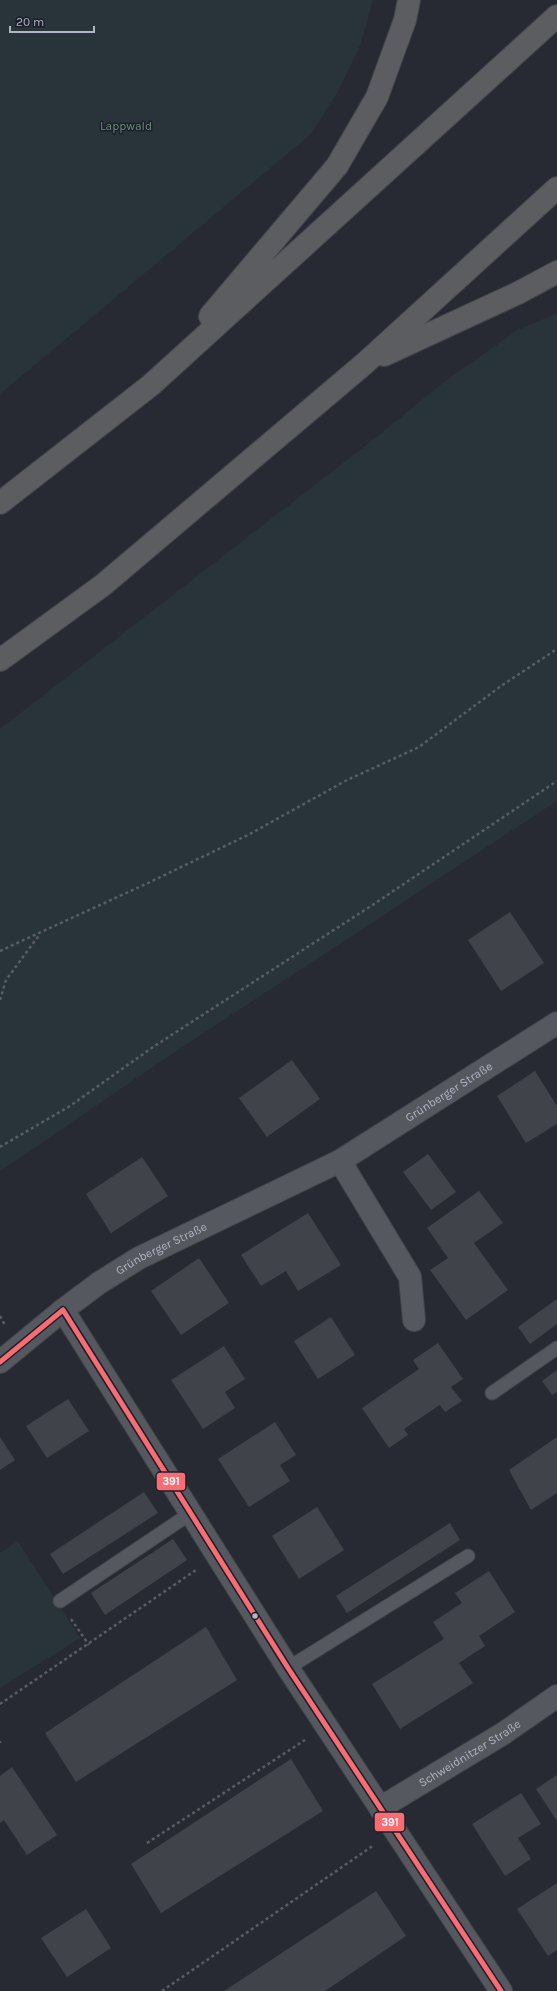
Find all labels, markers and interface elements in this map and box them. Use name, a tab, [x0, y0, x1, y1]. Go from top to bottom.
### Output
scale bar	[10, 8, 94, 34]
text: 20 m	[16, 15, 44, 29]
park label: Lappwald	[100, 119, 152, 133]
street label: Grünberger Straße	[403, 1059, 495, 1125]
street label: Grünberger Straße	[113, 1219, 209, 1278]
line badge: 391	[156, 1472, 186, 1491]
text: 391	[162, 1475, 180, 1488]
unlabelled marker	[250, 1611, 260, 1621]
street label: Schweidnitzer Straße	[416, 1717, 523, 1790]
line badge: 391	[374, 1812, 405, 1832]
text: 391	[381, 1816, 399, 1829]

